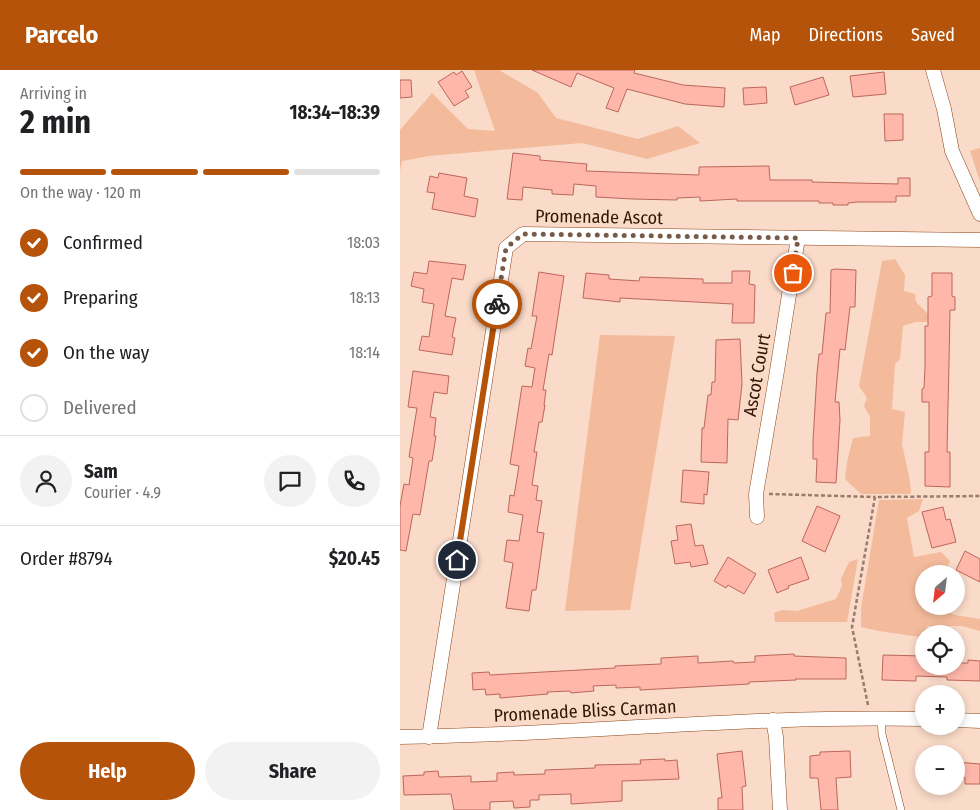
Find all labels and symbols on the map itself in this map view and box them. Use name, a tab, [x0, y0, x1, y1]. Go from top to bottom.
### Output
street label: Promenade Ascot	[535, 205, 663, 229]
pin	[772, 252, 814, 294]
courier	[472, 279, 522, 329]
street label: Ascot Court	[739, 332, 775, 418]
pin	[436, 539, 478, 581]
north arrow	[915, 565, 965, 615]
street label: Promenade Bliss Carman	[493, 695, 677, 727]

